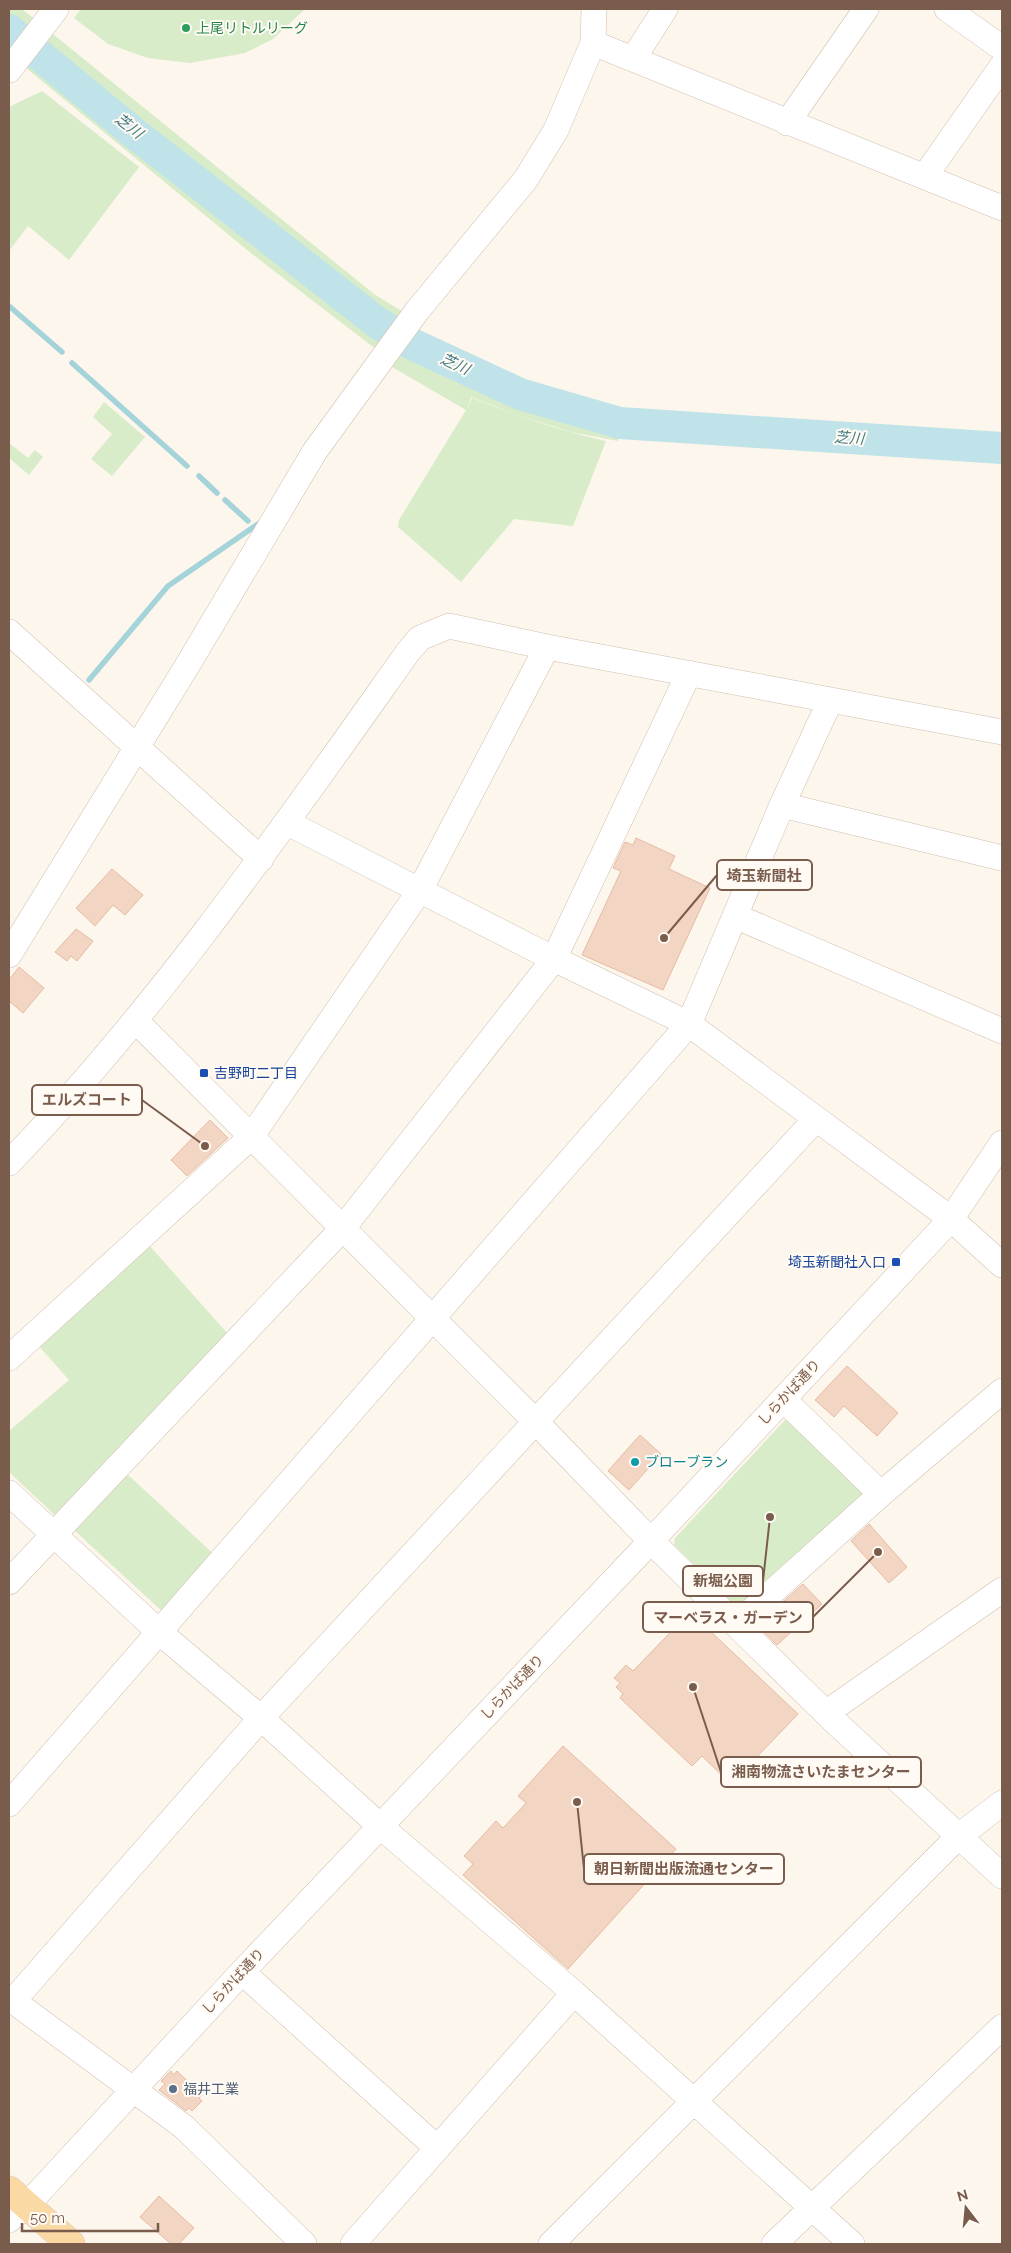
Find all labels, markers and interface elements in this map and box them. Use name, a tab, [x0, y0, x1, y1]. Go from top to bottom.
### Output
place label: 上尾リトルリーグ	[196, 20, 308, 36]
marker: 上尾リトルリーグ	[180, 22, 192, 34]
water label: 芝川	[112, 110, 148, 144]
water label: 芝川	[438, 350, 474, 379]
water label: 芝川	[833, 428, 867, 448]
callout: 埼玉新聞社	[717, 860, 812, 890]
text: 埼玉新聞社	[726, 867, 802, 885]
place label: 吉野町二丁目	[214, 1065, 298, 1081]
marker: 吉野町二丁目	[198, 1067, 210, 1079]
callout: エルズコート	[32, 1085, 142, 1115]
text: エルズコート	[42, 1091, 132, 1109]
place label: 埼玉新聞社入口	[788, 1254, 886, 1270]
marker: 埼玉新聞社入口	[890, 1256, 902, 1268]
street label: しらかば通り	[755, 1356, 823, 1428]
place label: ブローブラン	[645, 1454, 728, 1470]
marker: ブローブラン	[629, 1456, 641, 1468]
callout: 新堀公園	[683, 1566, 763, 1596]
text: 新堀公園	[693, 1572, 753, 1590]
callout: マーベラス・ガーデン	[643, 1602, 813, 1632]
text: マーベラス・ガーデン	[653, 1609, 803, 1627]
street label: しらかば通り	[477, 1651, 547, 1723]
callout: 湘南物流さいたまセンター	[721, 1757, 921, 1787]
text: 湘南物流さいたまセンター	[731, 1763, 911, 1781]
callout: 朝日新聞出版流通センター	[584, 1854, 784, 1884]
text: 朝日新聞出版流通センター	[594, 1860, 774, 1878]
street label: しらかば通り	[199, 1945, 267, 2017]
place label: 福井工業	[183, 2081, 239, 2097]
marker: 福井工業	[167, 2083, 179, 2095]
north arrow	[941, 2183, 991, 2233]
text: N	[955, 2186, 970, 2205]
scale bar	[22, 2200, 159, 2232]
text: 50 m	[30, 2209, 65, 2227]

